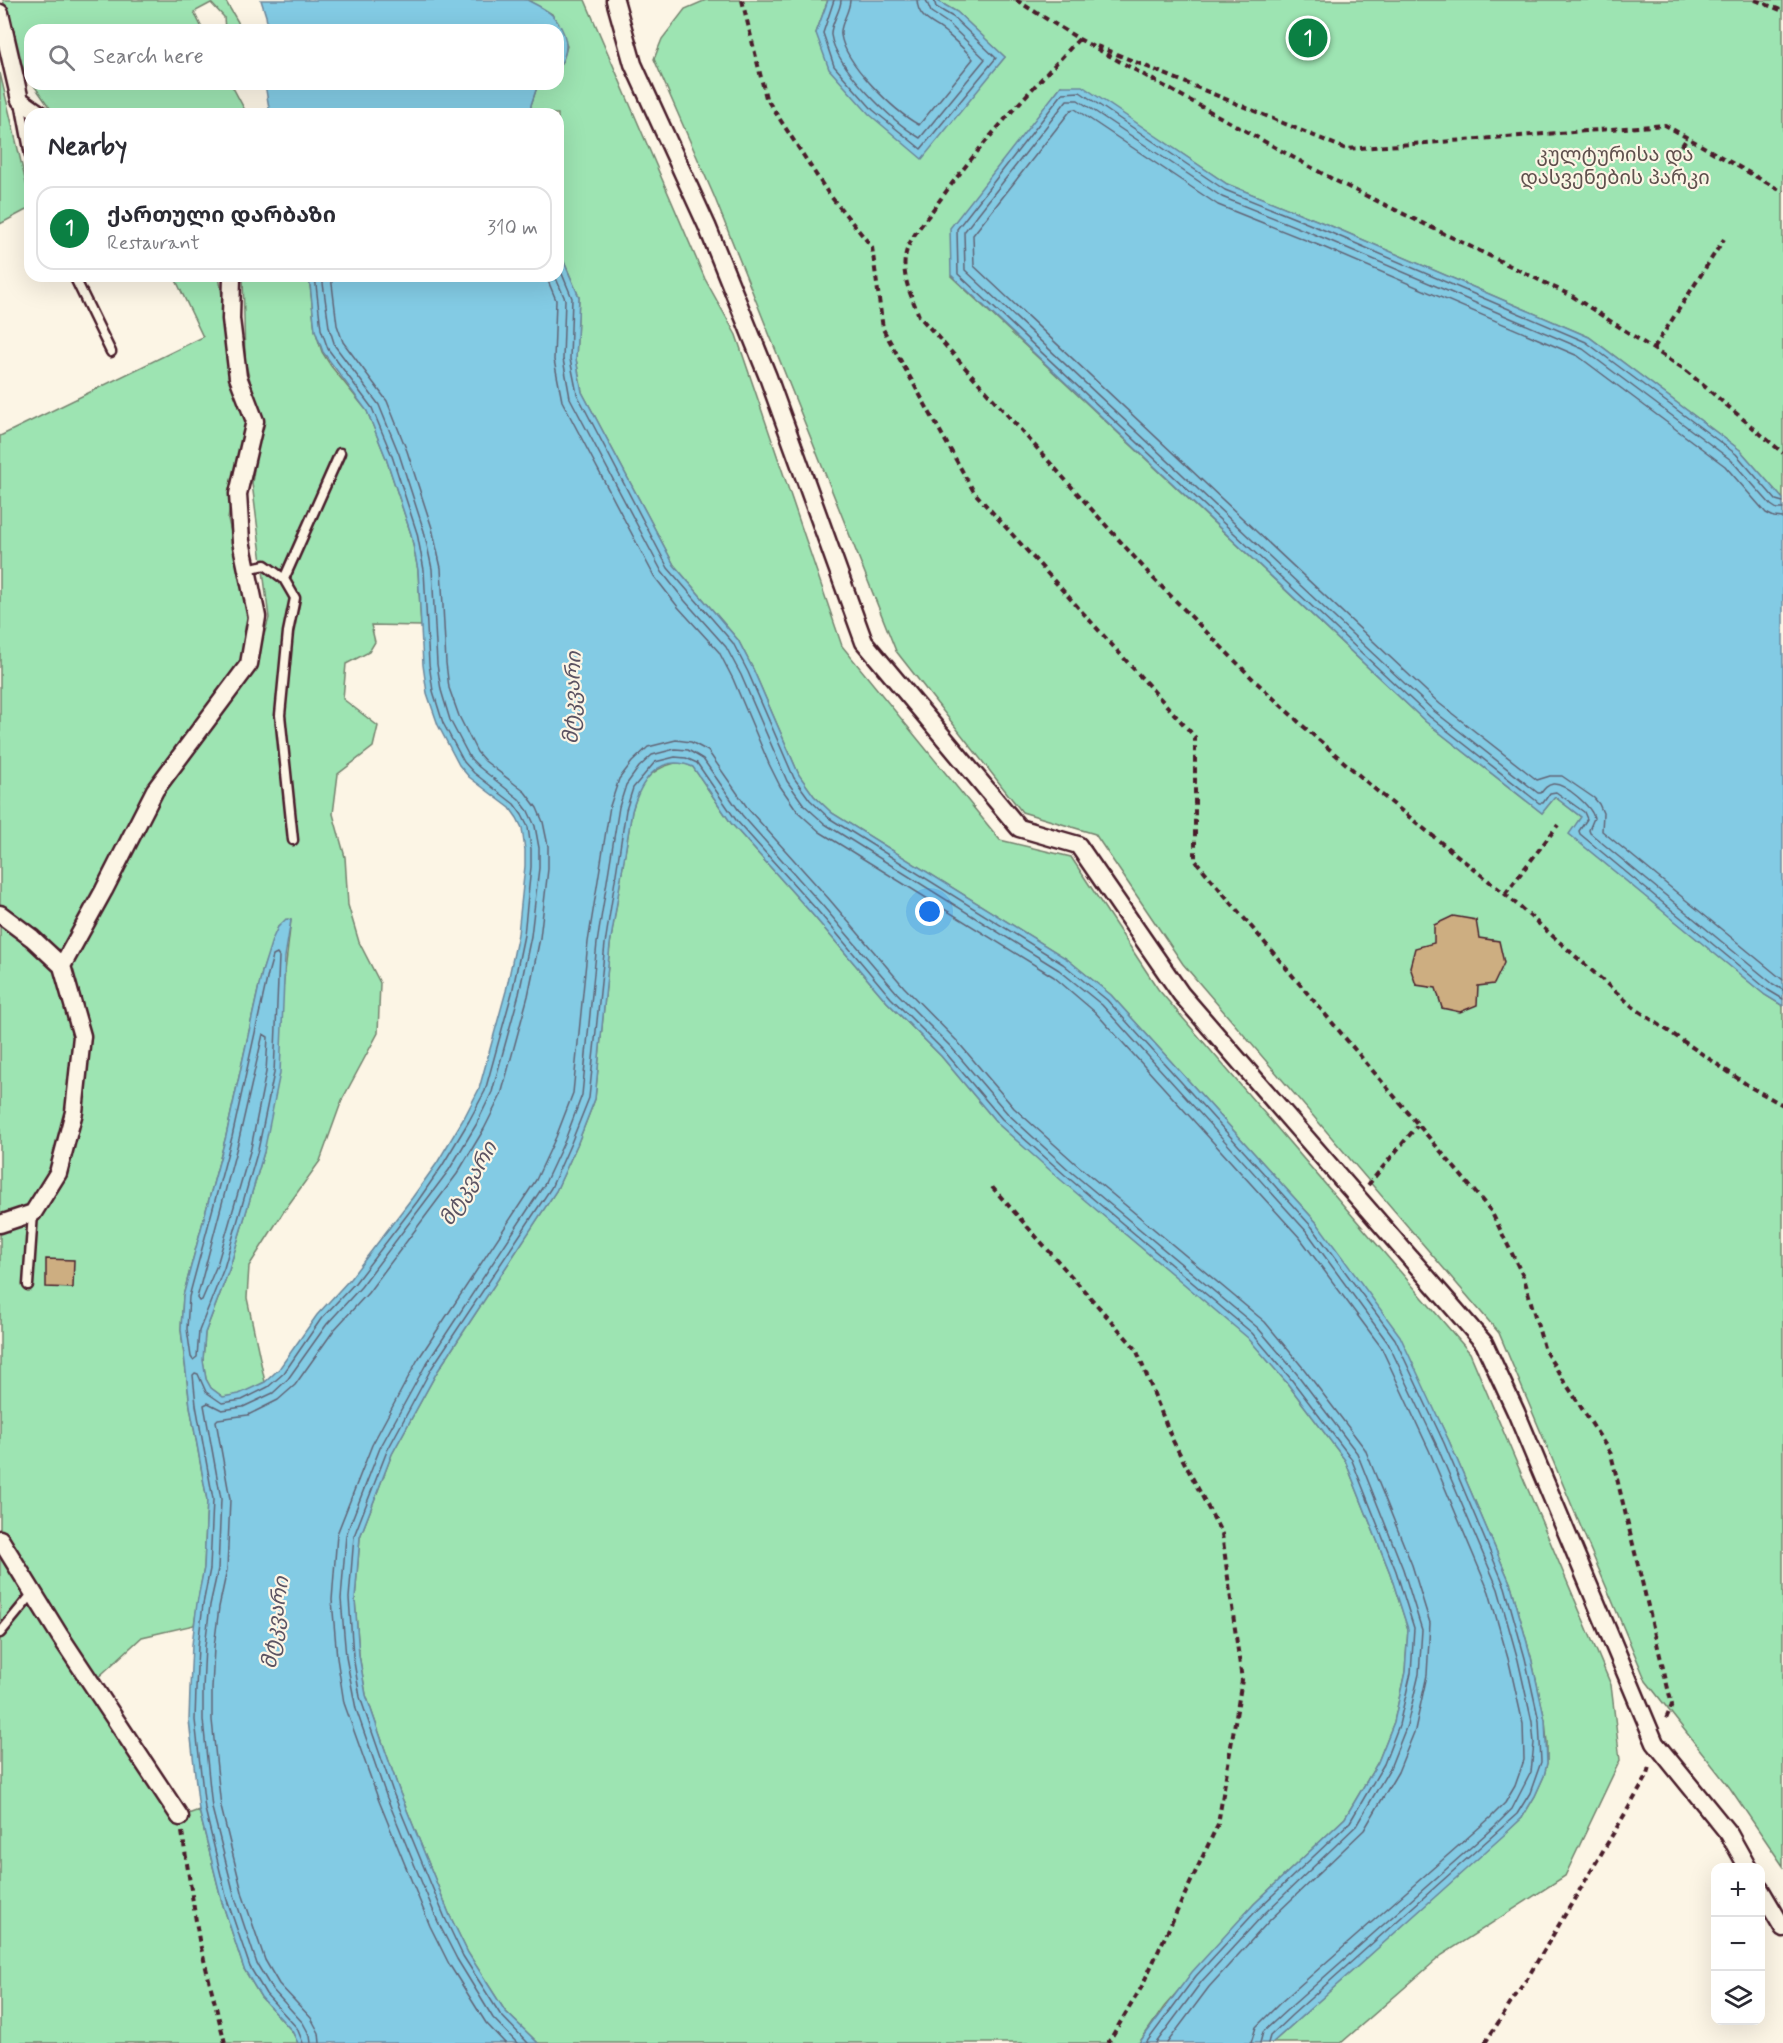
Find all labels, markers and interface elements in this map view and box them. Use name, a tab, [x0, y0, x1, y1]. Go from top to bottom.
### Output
pin: 1	[1288, 15, 1328, 60]
search box	[24, 24, 564, 90]
icon: search	[45, 41, 78, 74]
text: Search here	[93, 43, 204, 71]
text: Nearby	[48, 130, 127, 164]
park label: კულტურისა და დასვენების პარკი	[1520, 142, 1710, 192]
text: ქართული დარბაზი	[107, 202, 336, 230]
text: 1	[65, 215, 74, 242]
text: 310 m	[487, 215, 538, 242]
text: Restaurant	[107, 230, 200, 257]
water label: მტკვარი	[557, 650, 589, 745]
your location	[915, 897, 944, 926]
water label: მტკვარი	[434, 1136, 505, 1231]
water label: მტკვარი	[256, 1574, 296, 1671]
map controls	[1711, 1863, 1765, 2025]
button: +	[1711, 1863, 1765, 1917]
button: −	[1711, 1917, 1765, 1971]
button: layers	[1711, 1971, 1765, 2025]

